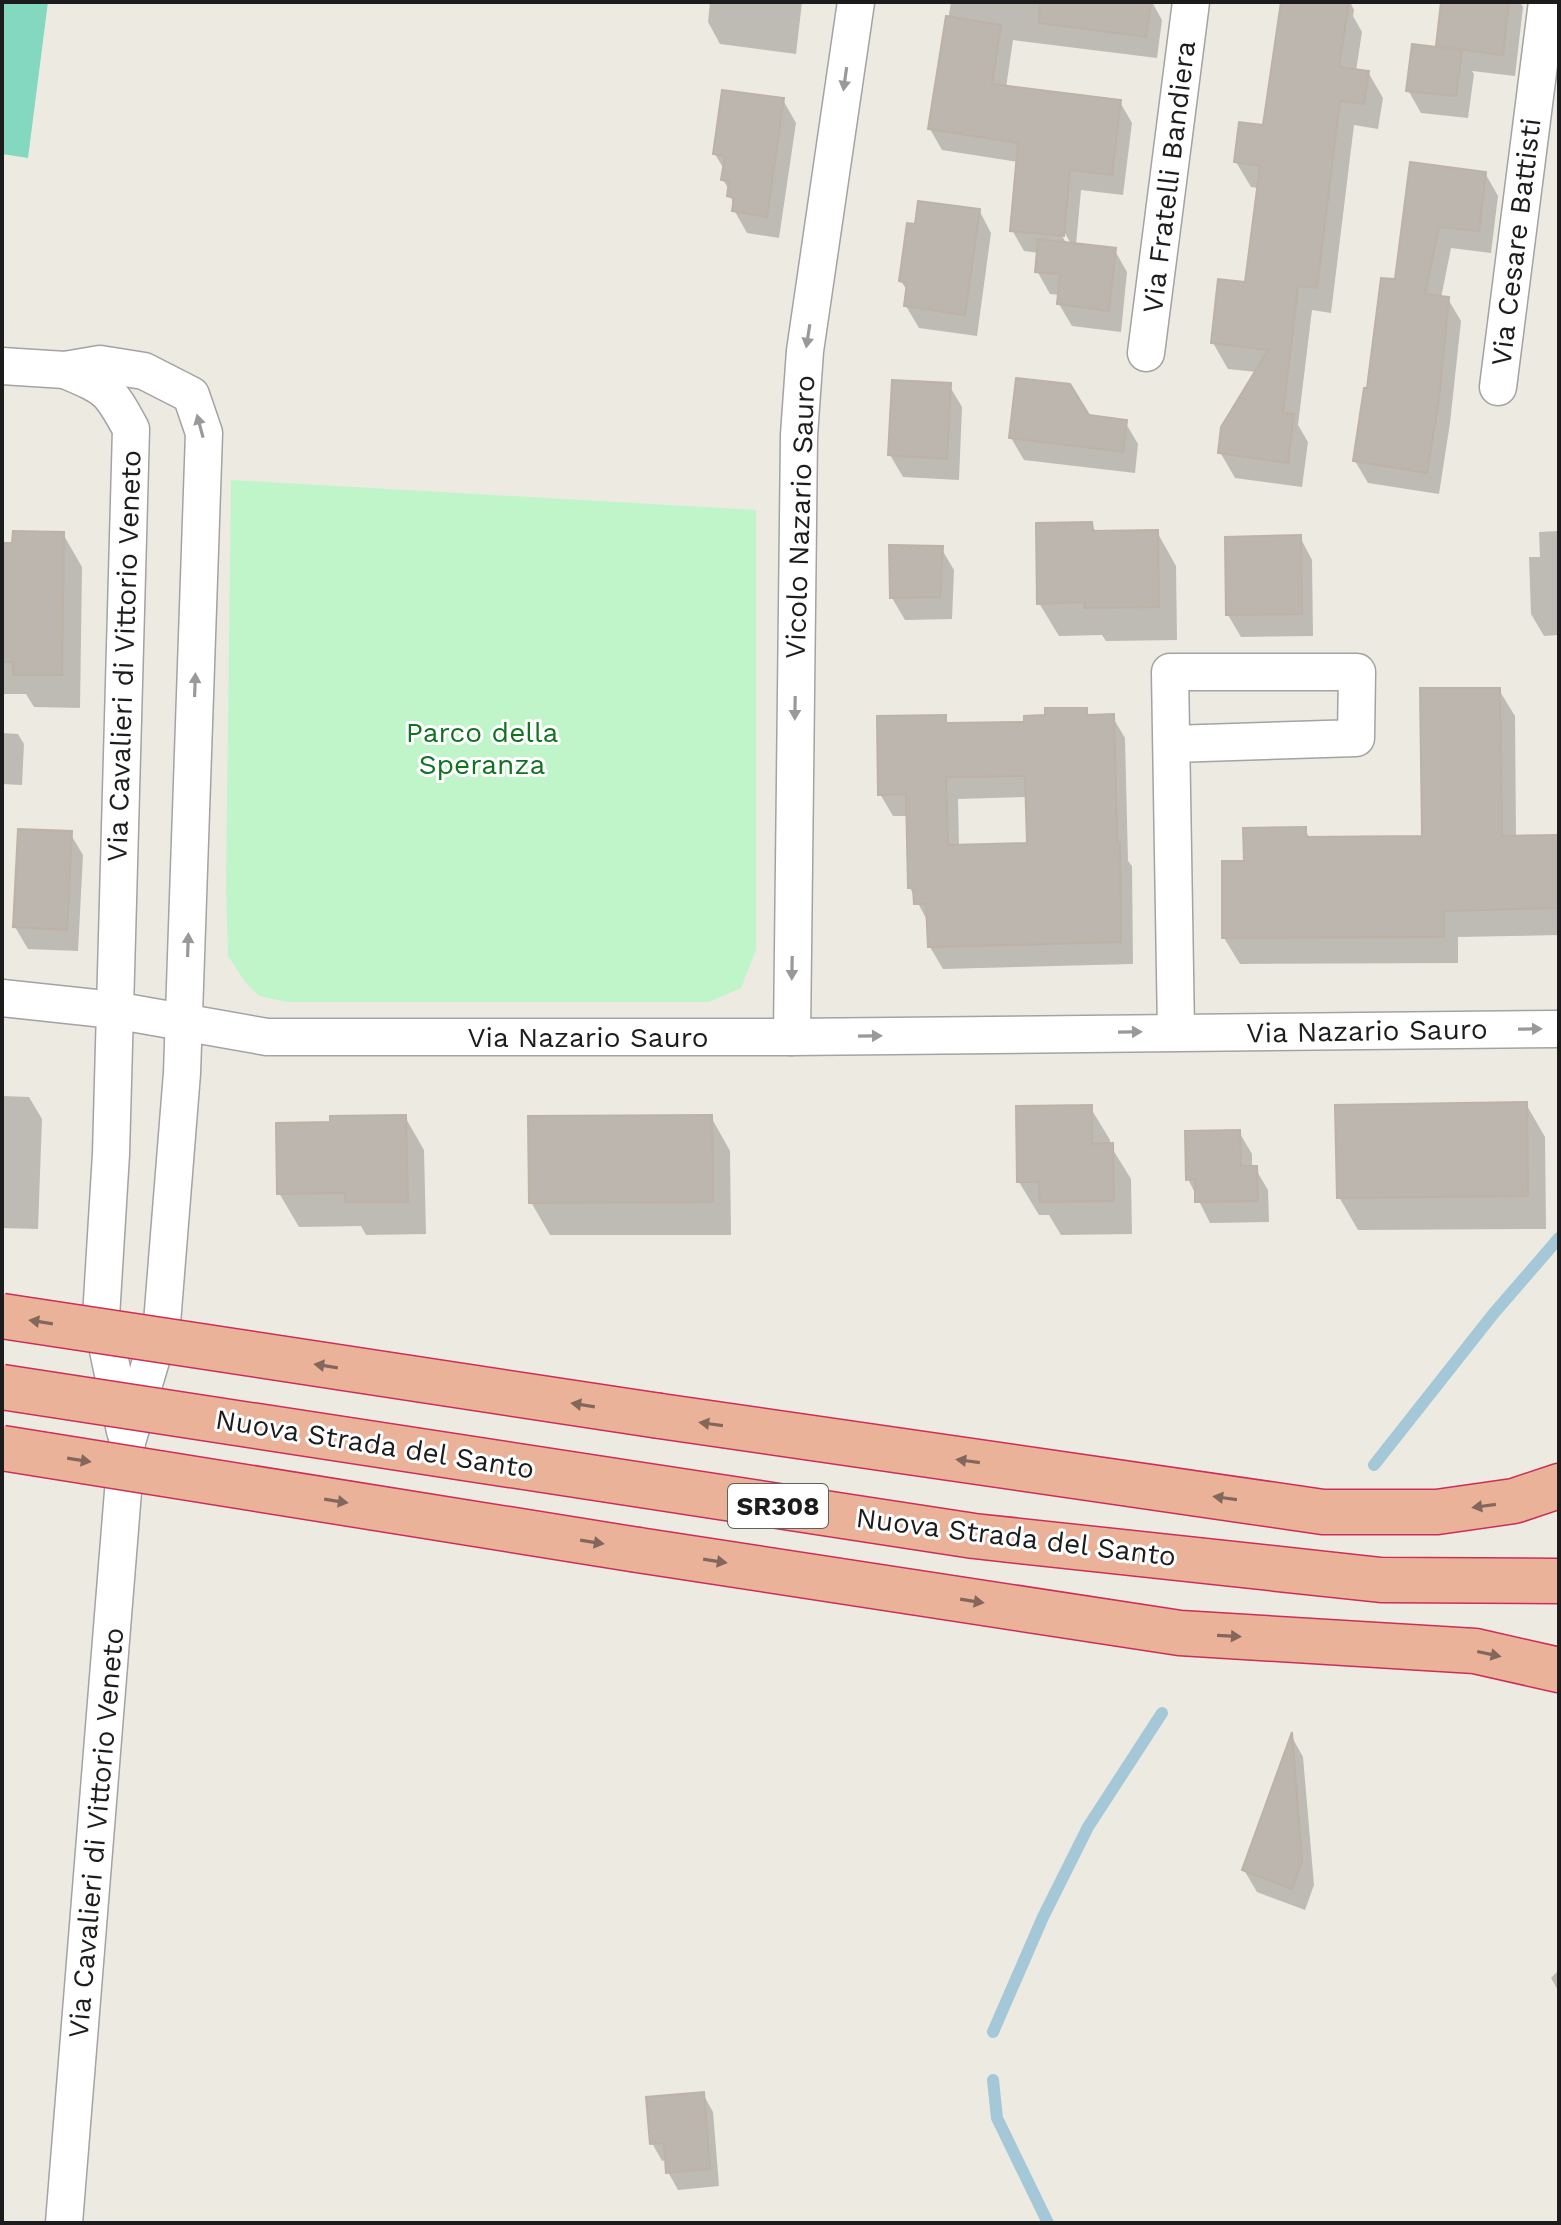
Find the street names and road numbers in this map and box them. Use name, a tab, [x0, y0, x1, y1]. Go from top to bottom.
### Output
street label: Via Fratelli Bandiera	[1136, 39, 1202, 315]
street label: Via Cesare Battisti	[1484, 116, 1548, 368]
street label: Vicolo Nazario Sauro	[779, 375, 821, 659]
street label: Via Cavalieri di Vittorio Veneto	[100, 449, 148, 863]
street label: Via Nazario Sauro	[1246, 1012, 1488, 1050]
street label: Via Nazario Sauro	[467, 1021, 709, 1054]
street label: Nuova Strada del Santo	[213, 1402, 537, 1486]
road number: SR308	[728, 1484, 828, 1528]
street label: Nuova Strada del Santo	[854, 1501, 1178, 1573]
street label: Via Cavalieri di Vittorio Veneto	[62, 1626, 130, 2040]

